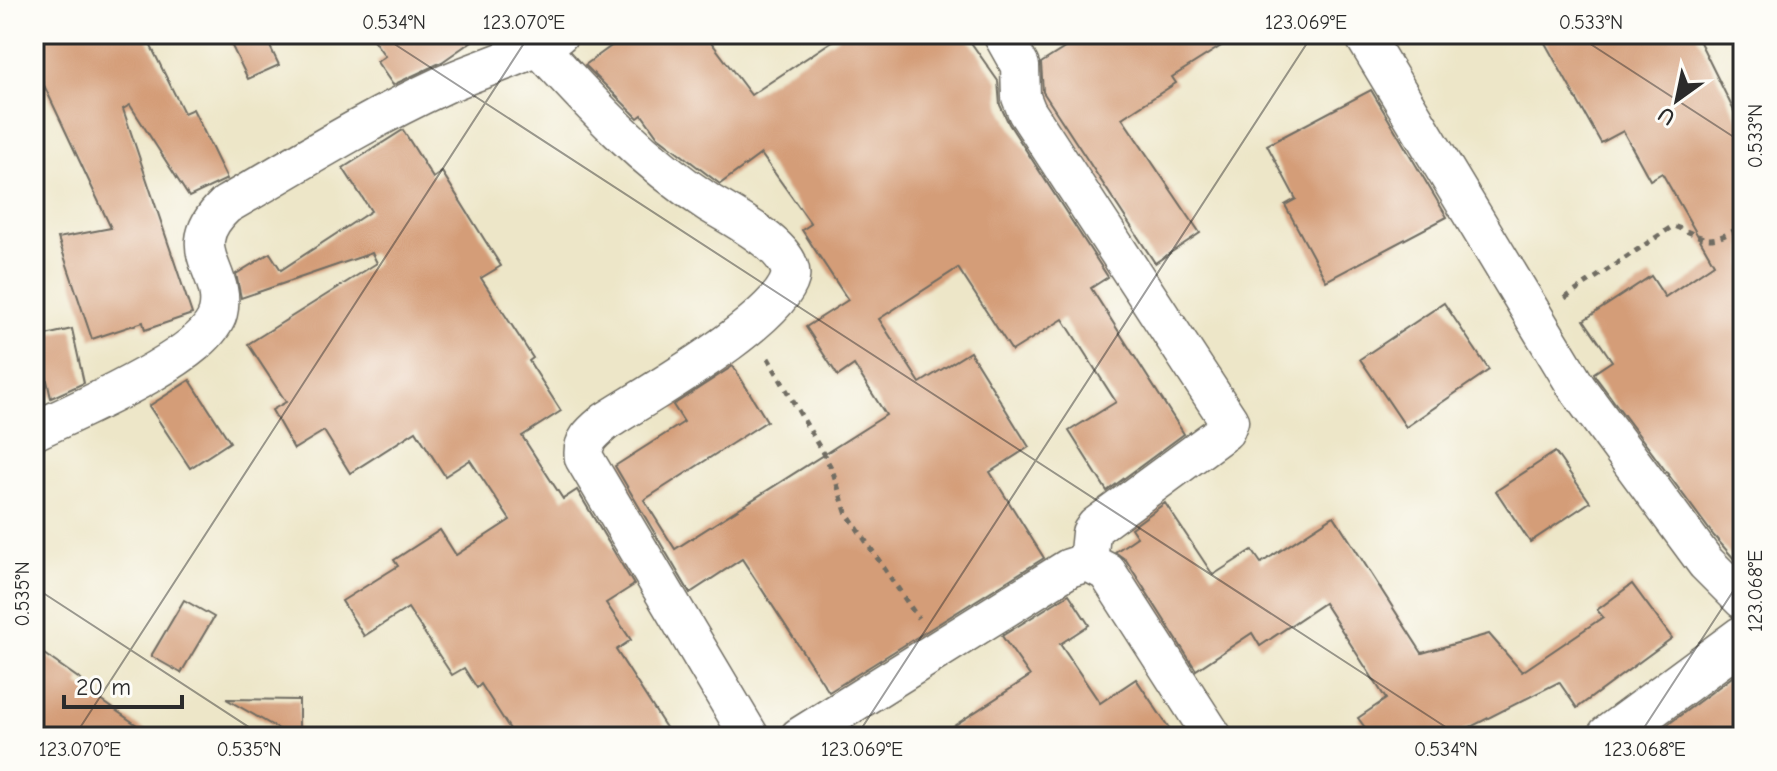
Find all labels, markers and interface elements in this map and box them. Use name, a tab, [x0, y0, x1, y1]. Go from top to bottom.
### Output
text: 0.534°N	[362, 11, 426, 34]
text: 123.070°E	[483, 11, 565, 34]
text: 123.069°E	[1265, 11, 1347, 34]
text: 0.533°N	[1559, 11, 1623, 34]
north arrow	[1637, 60, 1717, 140]
text: U	[1653, 101, 1680, 131]
text: 0.533°N	[1744, 104, 1767, 168]
text: 123.068°E	[1744, 550, 1767, 632]
text: 0.535°N	[11, 561, 34, 627]
scale bar	[64, 659, 182, 709]
text: 20 m	[76, 673, 131, 701]
text: 123.070°E	[39, 738, 121, 761]
text: 0.535°N	[216, 738, 282, 761]
text: 123.069°E	[821, 738, 903, 761]
text: 0.534°N	[1414, 738, 1478, 761]
text: 123.068°E	[1604, 738, 1686, 761]

